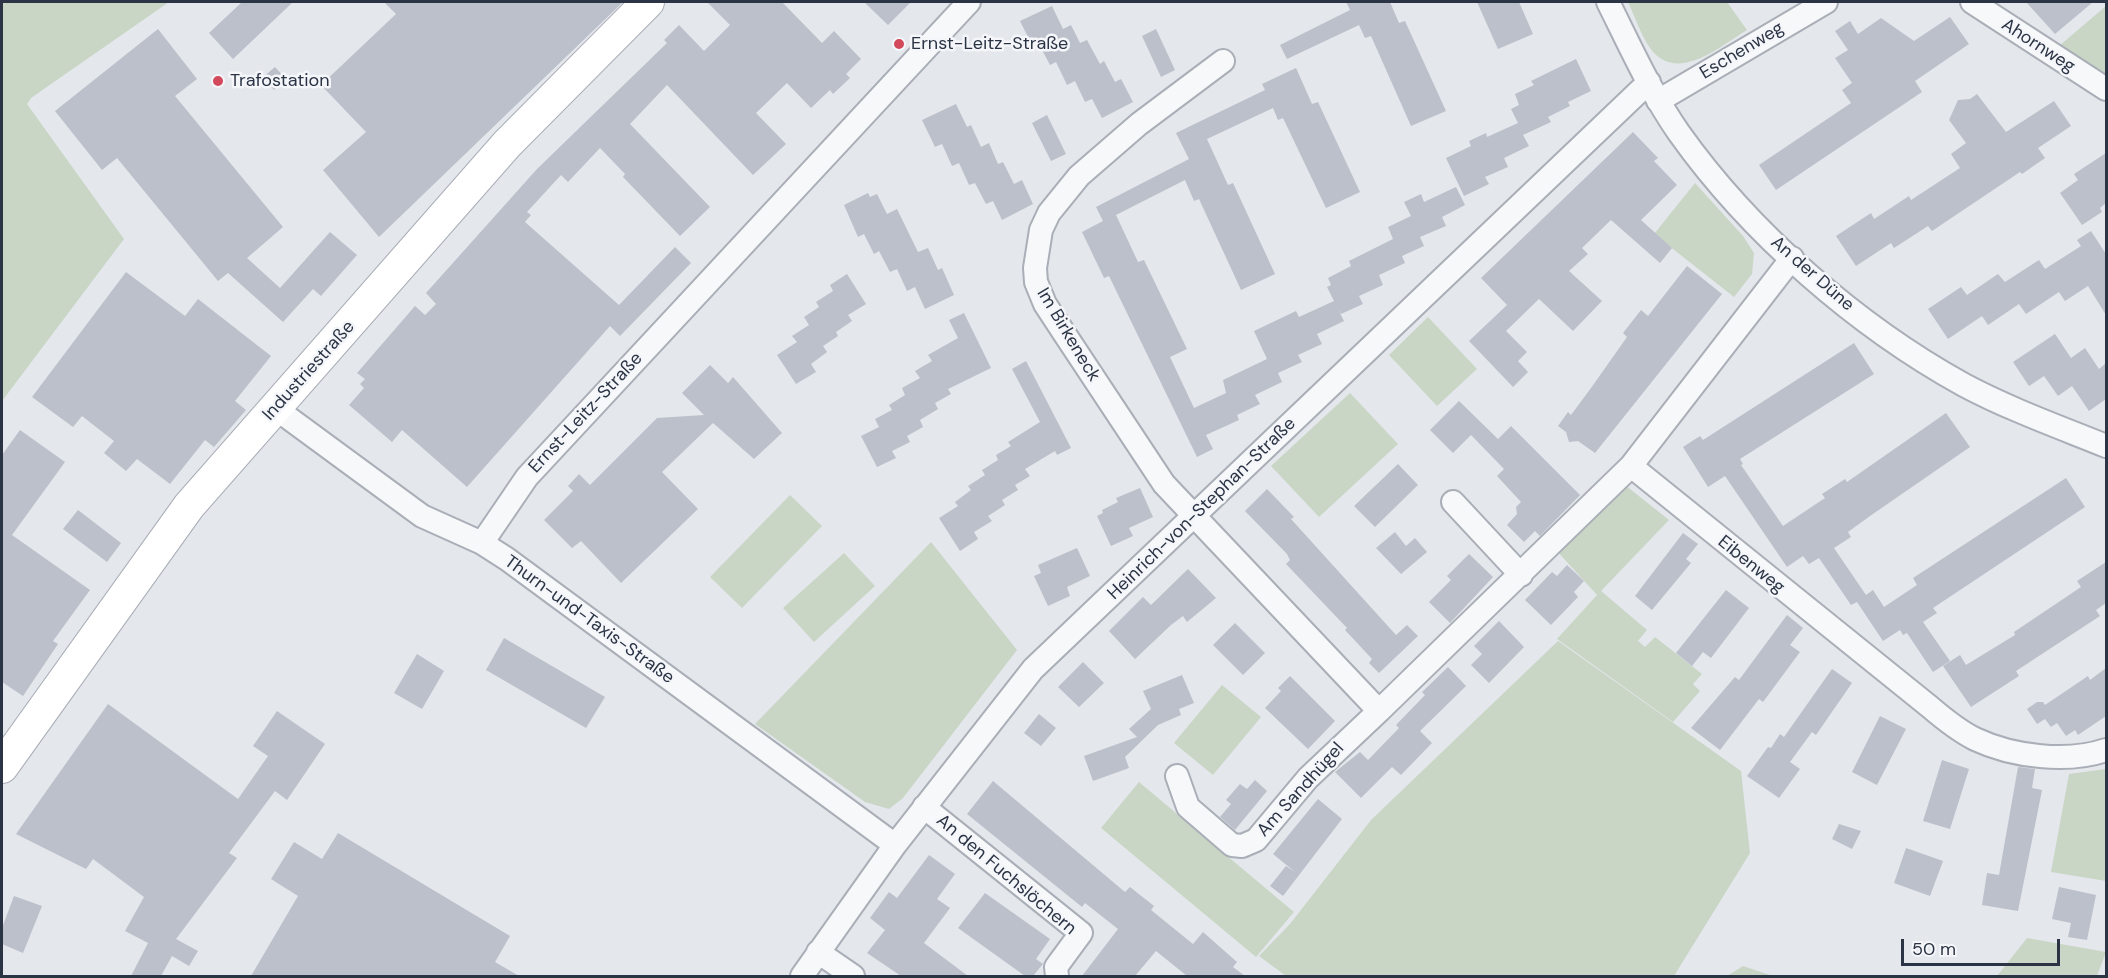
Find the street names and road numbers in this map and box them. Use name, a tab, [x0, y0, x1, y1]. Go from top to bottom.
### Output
street label: Ahornweg	[1997, 14, 2079, 78]
street label: Eschenweg	[1696, 18, 1788, 84]
street label: An der Düne	[1766, 232, 1858, 316]
street label: Im Birkeneck	[1032, 284, 1104, 386]
street label: Industriestraße	[258, 317, 360, 425]
street label: Ernst-Leitz-Straße	[525, 348, 647, 478]
street label: Heinrich-von-Stephan-Straße	[1103, 413, 1301, 605]
street label: Eibenweg	[1713, 531, 1789, 599]
street label: Thurn-und-Taxis-Straße	[500, 551, 678, 689]
street label: Am Sandhügel	[1253, 738, 1349, 842]
street label: An den Fuchslöchern	[932, 810, 1080, 940]

